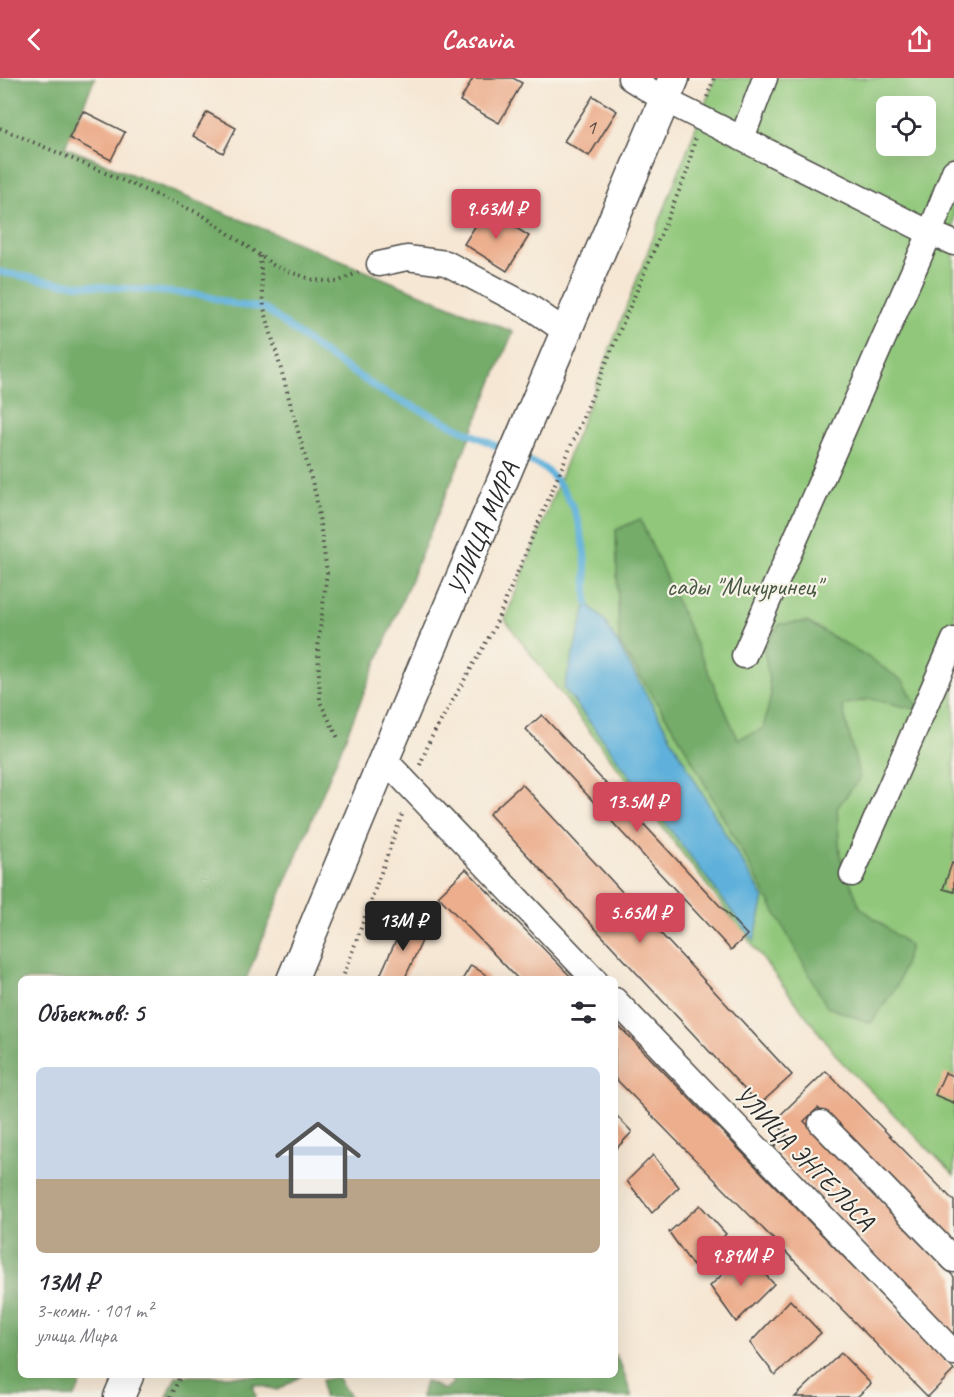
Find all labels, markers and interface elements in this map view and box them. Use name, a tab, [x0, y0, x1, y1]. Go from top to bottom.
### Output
text: Casavia	[441, 22, 513, 56]
icon: back	[18, 23, 51, 56]
icon: share	[903, 23, 936, 56]
map controls	[876, 96, 936, 156]
button: locate	[876, 96, 936, 156]
house number: 1	[586, 113, 597, 141]
pin: 9.63M ₽	[441, 189, 551, 240]
text: 9.63M ₽	[466, 196, 526, 221]
street label: УЛИЦА МИРА	[440, 456, 526, 600]
park label: сады "Мичуринец"	[666, 570, 826, 603]
pin: 13.5M ₽	[582, 782, 692, 833]
text: 13.5M ₽	[607, 789, 667, 814]
pin: 5.65M ₽	[585, 893, 695, 944]
text: 5.65M ₽	[610, 900, 670, 925]
pin: 13M ₽	[361, 901, 445, 952]
text: 13M ₽	[379, 908, 427, 933]
text: Объектов: 5	[36, 996, 144, 1029]
icon: filters	[567, 996, 600, 1029]
street label: УЛИЦА ЭНГЕЛЬСА	[727, 1078, 883, 1237]
icon: home	[264, 1106, 372, 1214]
pin: 9.89M ₽	[686, 1236, 796, 1287]
text: 9.89M ₽	[711, 1243, 771, 1268]
text: 13M ₽	[36, 1265, 98, 1298]
text: 3-комн. · 101 m²	[36, 1298, 153, 1323]
text: улица Мира	[36, 1323, 116, 1348]

